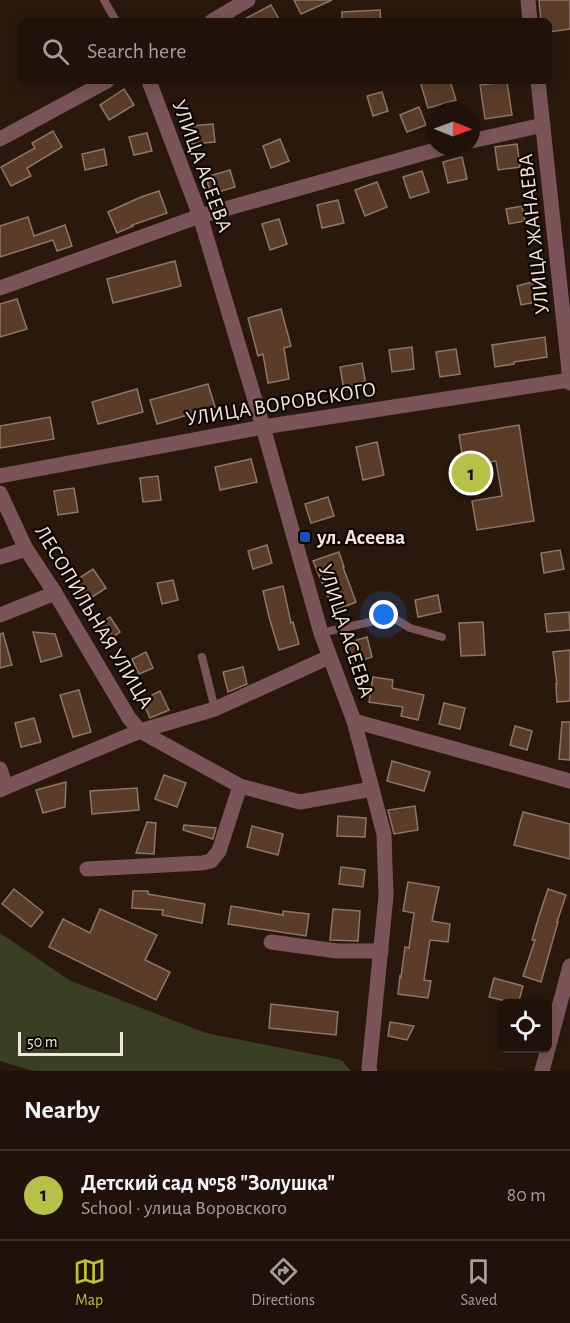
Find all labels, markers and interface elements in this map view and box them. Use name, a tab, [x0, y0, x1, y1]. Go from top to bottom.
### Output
search box	[18, 18, 552, 84]
icon: search	[39, 35, 72, 68]
text: Search here	[87, 40, 186, 62]
street label: УЛИЦА АСЕЕВА	[168, 97, 236, 235]
north arrow	[426, 102, 480, 156]
street label: УЛИЦА ЖАНАЕВА	[515, 153, 553, 315]
street label: УЛИЦА ВОРОВСКОГО	[184, 379, 378, 429]
pin: 1	[452, 450, 490, 496]
street label: ЛЕСОПИЛЬНАЯ УЛИЦА	[31, 522, 157, 712]
place label: ул. Асеева	[316, 527, 405, 548]
marker: ул. Асеева	[298, 530, 312, 544]
street label: УЛИЦА АСЕЕВА	[315, 562, 377, 700]
your location	[369, 600, 398, 629]
map controls	[498, 999, 552, 1053]
button: locate	[498, 999, 552, 1053]
scale bar	[18, 1029, 123, 1056]
text: 50 m	[27, 1034, 58, 1050]
text: Nearby	[24, 1097, 100, 1123]
text: Детский сад №58 "Золушка"	[81, 1172, 335, 1194]
text: 1	[40, 1185, 47, 1205]
text: 80 m	[507, 1185, 546, 1205]
text: School · улица Воровского	[81, 1198, 287, 1218]
tab: Map	[73, 1255, 106, 1310]
tab: Directions	[251, 1255, 315, 1310]
tab: Saved	[461, 1255, 497, 1310]

